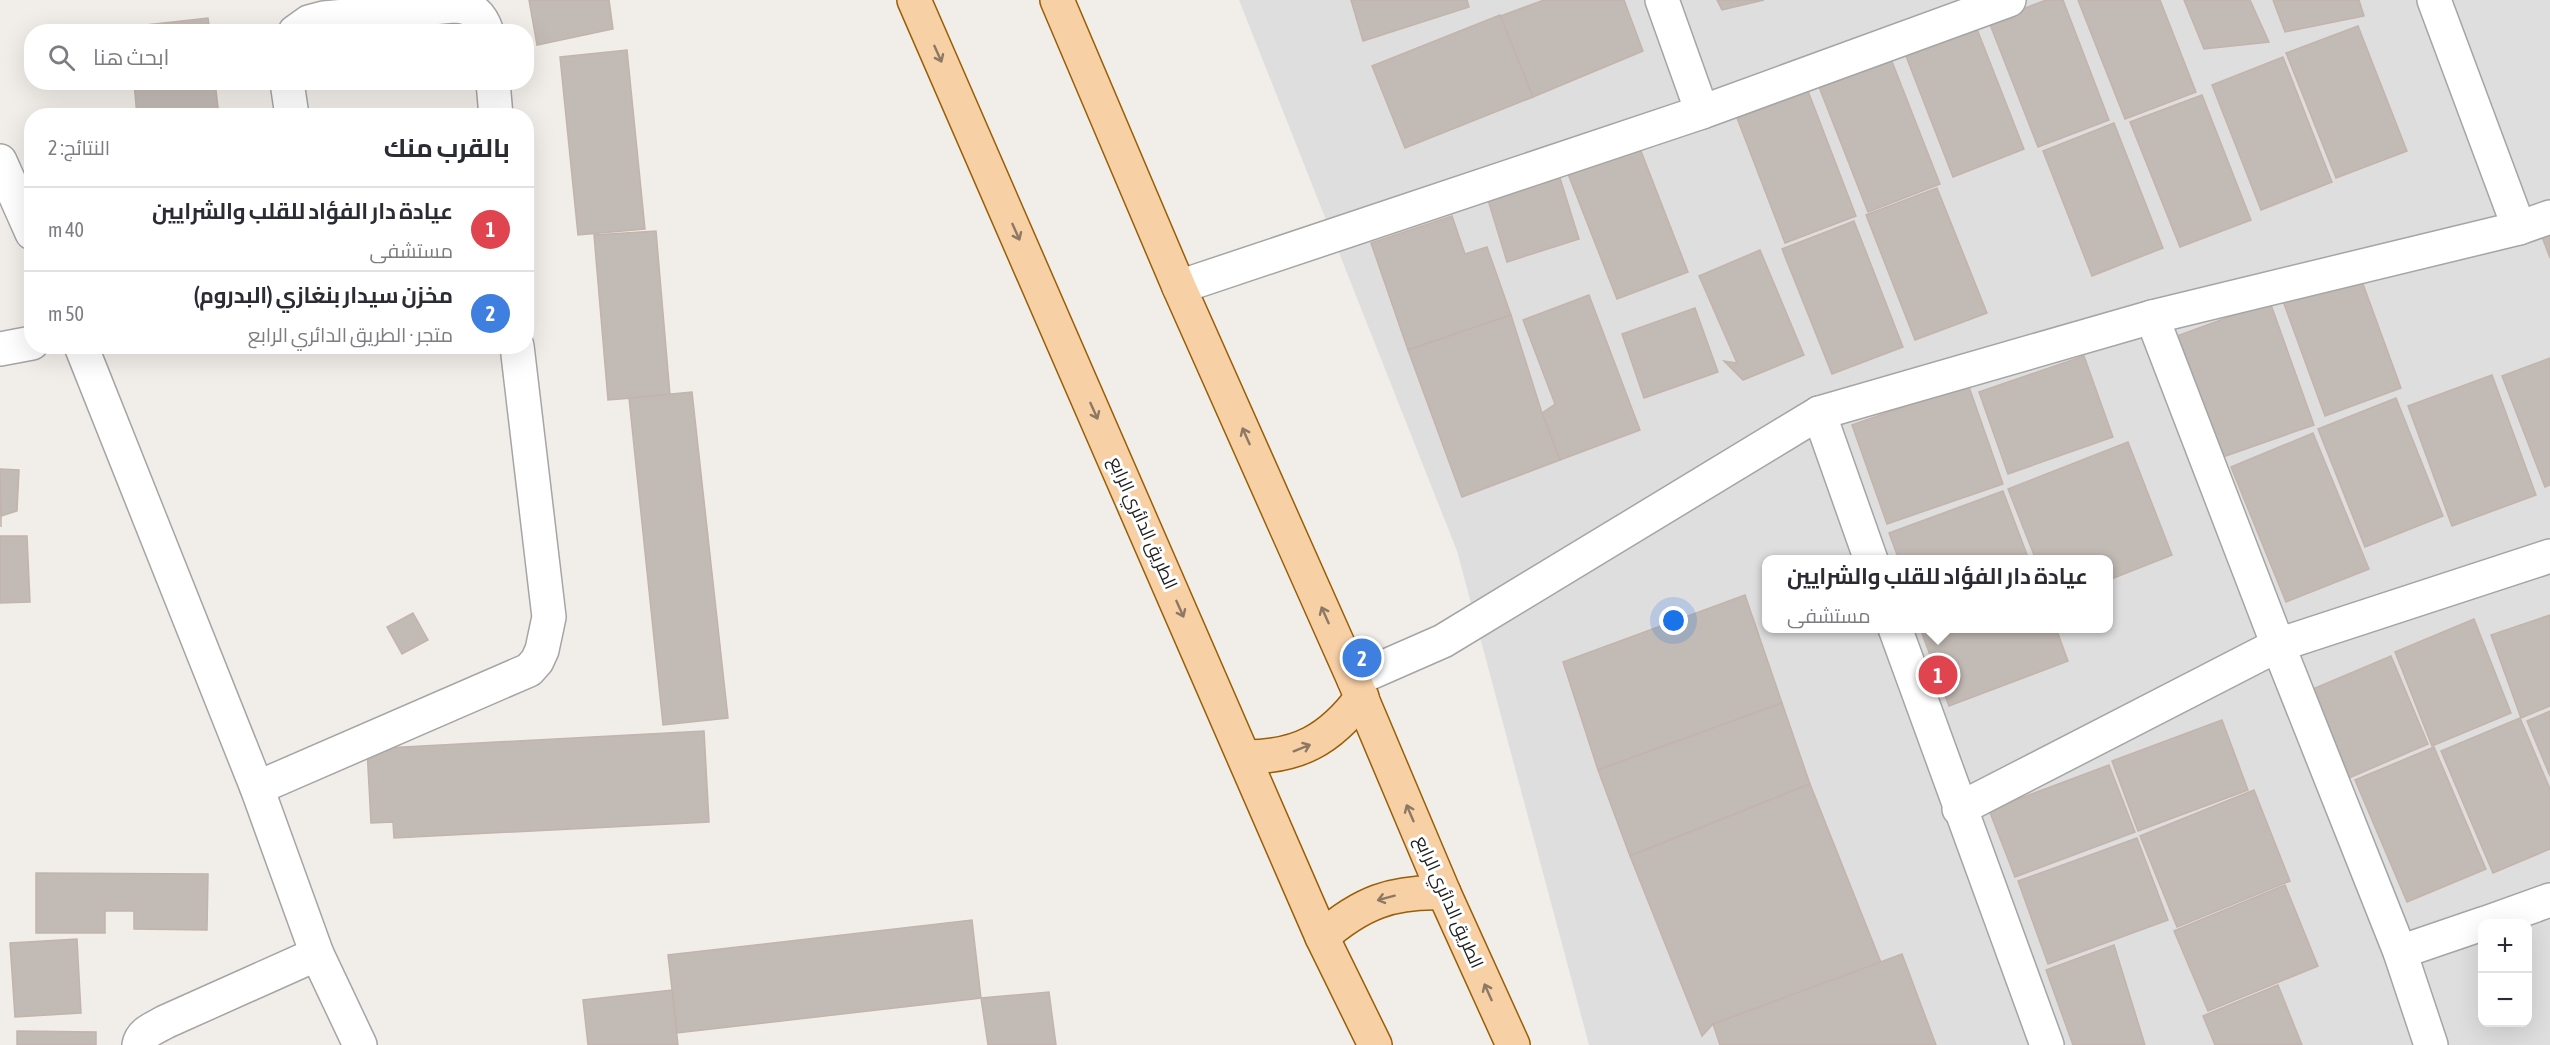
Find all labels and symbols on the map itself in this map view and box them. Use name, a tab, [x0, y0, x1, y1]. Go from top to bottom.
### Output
one-way arrow	[932, 44, 944, 62]
one-way arrow	[1010, 223, 1022, 241]
one-way arrow	[1089, 402, 1100, 420]
one-way arrow	[1240, 428, 1251, 446]
street label: الطريق الدائري الرابع	[1101, 453, 1182, 594]
one-way arrow	[1175, 599, 1186, 618]
one-way arrow	[1319, 606, 1330, 624]
your location	[1659, 606, 1688, 635]
pin: 2	[1342, 636, 1382, 680]
pin: 1	[1918, 652, 1958, 698]
one-way arrow	[1292, 742, 1311, 753]
one-way arrow	[1404, 804, 1415, 823]
street label: الطريق الدائري الرابع	[1407, 832, 1488, 973]
one-way arrow	[1377, 893, 1396, 905]
one-way arrow	[1482, 983, 1494, 1001]

